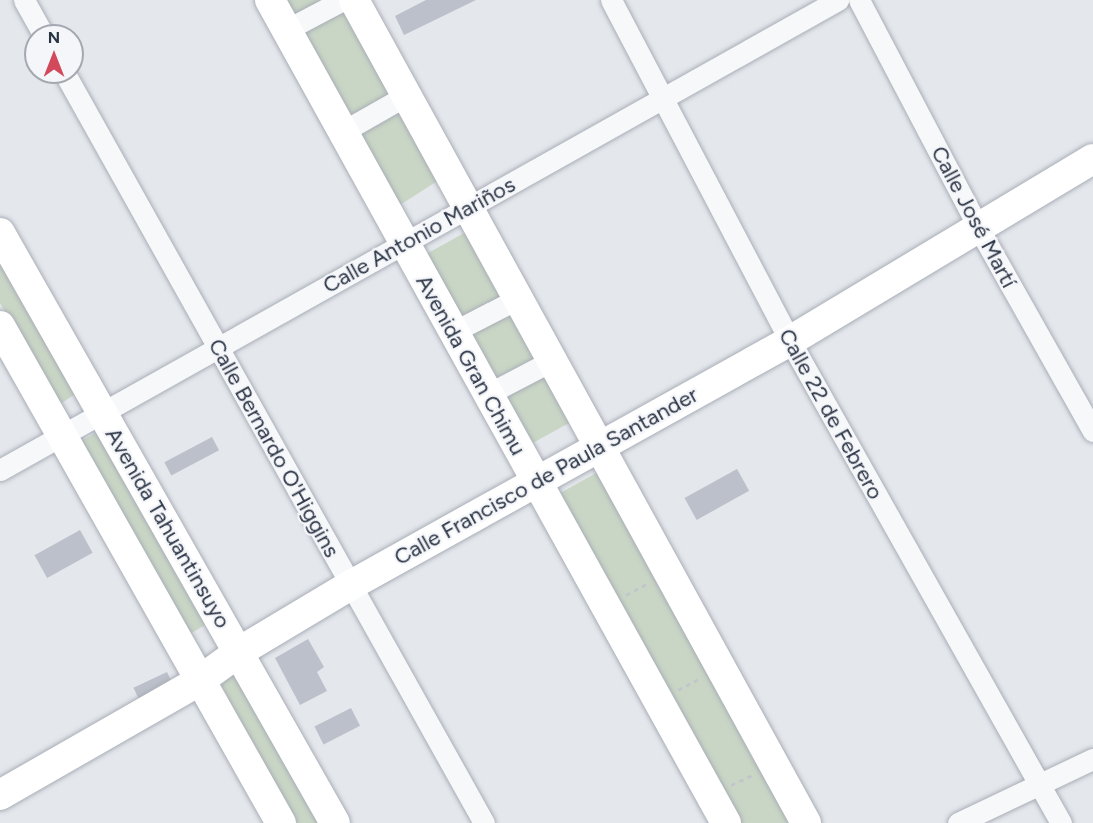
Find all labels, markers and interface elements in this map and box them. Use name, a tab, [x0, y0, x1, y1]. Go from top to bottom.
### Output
north arrow	[24, 24, 84, 84]
text: N	[48, 28, 60, 47]
street label: Calle José Martí	[926, 142, 1022, 292]
street label: Calle Antonio Mariños	[318, 171, 520, 299]
street label: Avenida Gran Chimu	[410, 270, 532, 460]
street label: Calle 22 de Febrero	[773, 324, 889, 504]
street label: Calle Bernardo O'Higgins	[203, 334, 345, 562]
street label: Calle Francisco de Paula Santander	[390, 381, 702, 571]
street label: Avenida Tahuantinsuyo	[100, 423, 236, 633]

